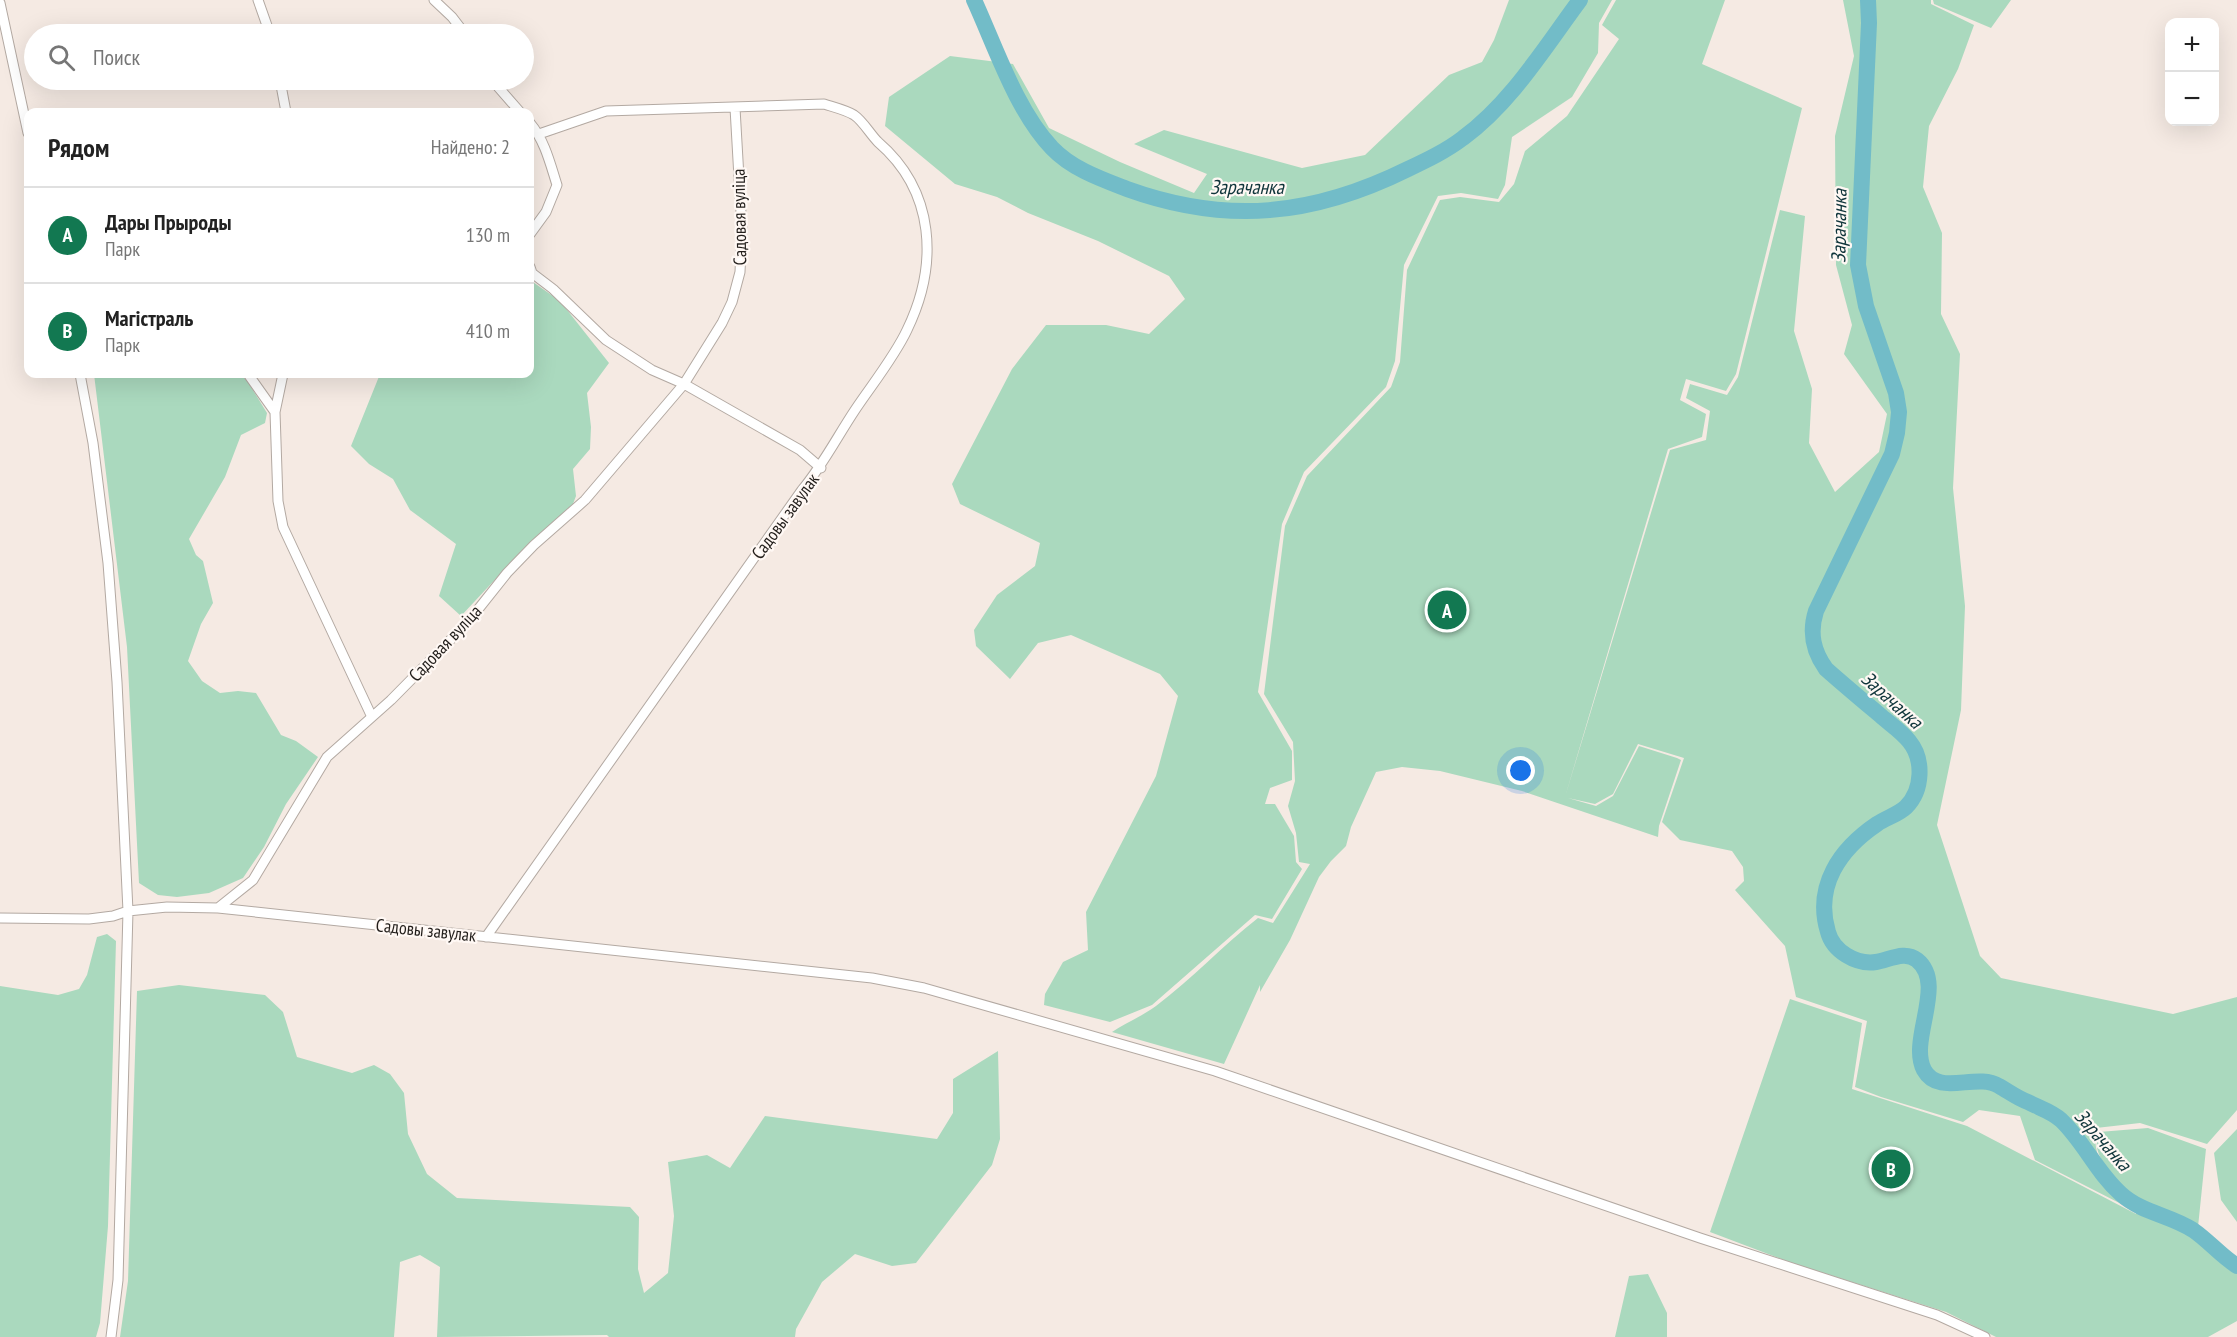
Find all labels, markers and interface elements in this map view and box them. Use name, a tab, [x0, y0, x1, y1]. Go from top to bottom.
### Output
map controls	[2165, 18, 2219, 126]
button: +	[2165, 18, 2219, 72]
search box	[24, 24, 534, 90]
icon: search	[45, 41, 78, 74]
text: Поиск	[93, 43, 140, 71]
button: −	[2165, 72, 2219, 126]
text: Рядом	[48, 131, 109, 164]
text: Найдено: 2	[431, 134, 510, 160]
street label: Садовая вуліца	[727, 169, 751, 265]
water label: Зарачанка	[1210, 174, 1285, 200]
water label: Зарачанка	[1825, 188, 1853, 263]
text: Дары Прыроды	[105, 208, 232, 236]
text: A	[62, 222, 73, 248]
text: 130 m	[466, 222, 510, 248]
text: Парк	[105, 236, 140, 262]
text: Магістраль	[105, 304, 193, 332]
text: B	[63, 318, 72, 344]
text: 410 m	[466, 318, 510, 344]
text: Парк	[105, 332, 140, 358]
street label: Садовы завулак	[746, 468, 824, 563]
pin: A	[1428, 588, 1466, 632]
street label: Садовая вуліца	[404, 600, 486, 686]
water label: Зарачанка	[1856, 666, 1929, 735]
your location	[1506, 756, 1535, 785]
street label: Садовы завулак	[375, 913, 477, 947]
water label: Зарачанка	[2069, 1104, 2138, 1177]
pin: B	[1872, 1146, 1910, 1192]

